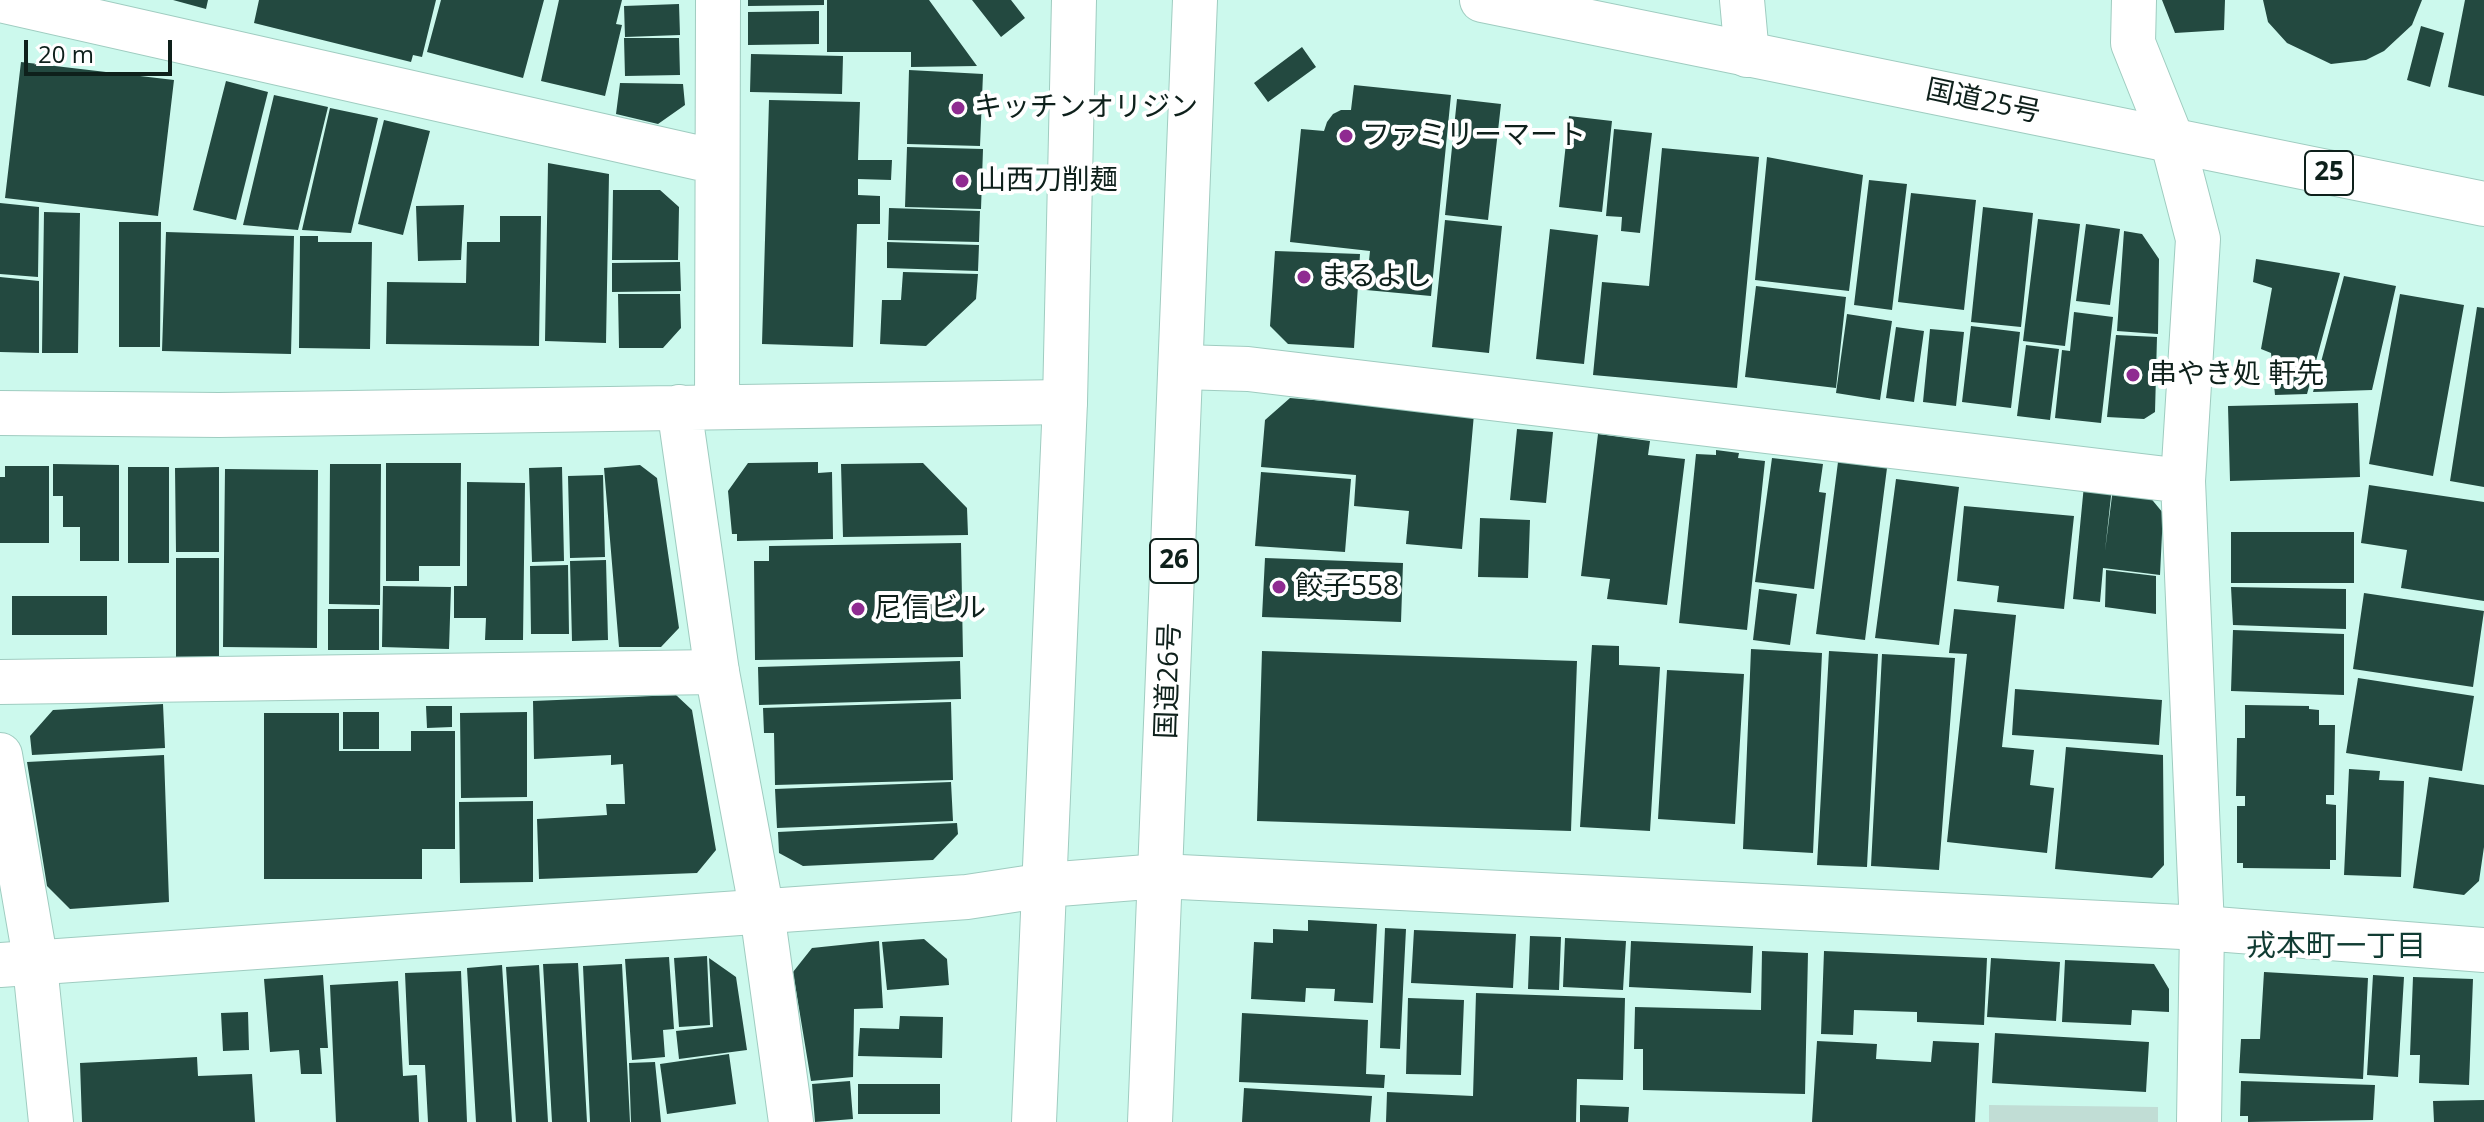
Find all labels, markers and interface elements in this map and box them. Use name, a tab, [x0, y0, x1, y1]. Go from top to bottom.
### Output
scale bar	[28, 24, 176, 74]
text: 20 m	[38, 37, 94, 70]
street label: 国道25号	[1923, 74, 2043, 130]
place label: キッチンオリジン	[974, 91, 1198, 125]
marker: キッチンオリジン	[949, 99, 967, 117]
place label: ファミリーマート	[1362, 119, 1586, 153]
marker: ファミリーマート	[1337, 127, 1355, 145]
road number: 25	[2305, 151, 2353, 195]
place label: 山西刀削麺	[978, 164, 1118, 198]
marker: 山西刀削麺	[953, 172, 971, 190]
place label: まるよし	[1320, 260, 1432, 294]
marker: まるよし	[1295, 268, 1313, 286]
place label: 串やき処 軒先	[2149, 358, 2324, 392]
marker: 串やき処 軒先	[2124, 366, 2142, 384]
road number: 26	[1150, 539, 1198, 583]
place label: 餃子558	[1295, 570, 1399, 604]
marker: 餃子558	[1270, 578, 1288, 596]
place label: 尼信ビル	[874, 592, 986, 626]
marker: 尼信ビル	[849, 600, 867, 618]
street label: 国道26号	[1150, 622, 1188, 740]
district label: 戎本町一丁目	[2246, 929, 2426, 965]

